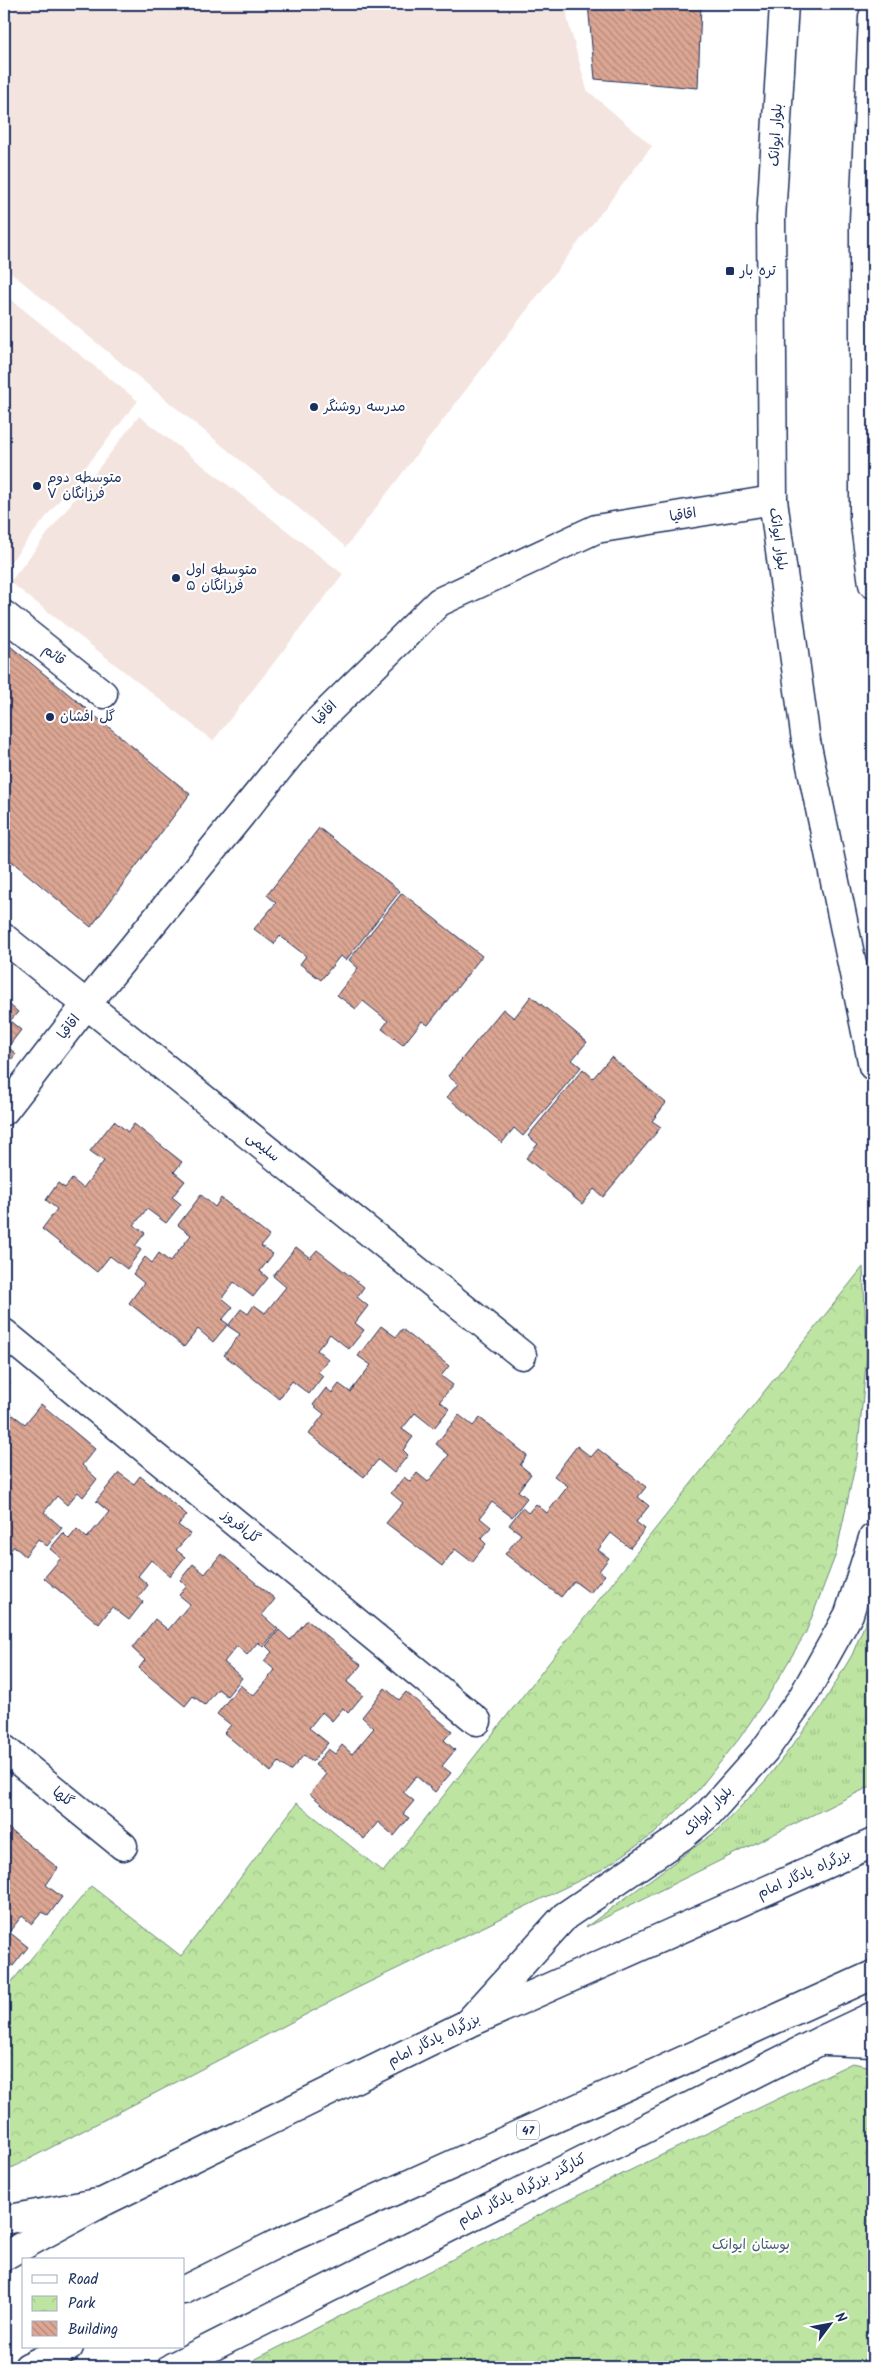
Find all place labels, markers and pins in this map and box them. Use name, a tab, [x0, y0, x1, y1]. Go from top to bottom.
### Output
place label: تره بار	[739, 260, 777, 282]
marker: تره بار	[724, 265, 736, 277]
place label: مدرسه روشنگر	[323, 396, 405, 418]
marker: مدرسه روشنگر	[308, 401, 320, 413]
place label: متوسطه دوم فرزانگان ۷	[47, 467, 122, 505]
marker: متوسطه دوم فرزانگان ۷	[31, 480, 43, 492]
place label: متوسطه اول فرزانگان ۵	[186, 559, 257, 597]
marker: متوسطه اول فرزانگان ۵	[170, 572, 182, 584]
place label: گل افشان	[60, 706, 115, 728]
marker: گل افشان	[44, 711, 56, 723]

